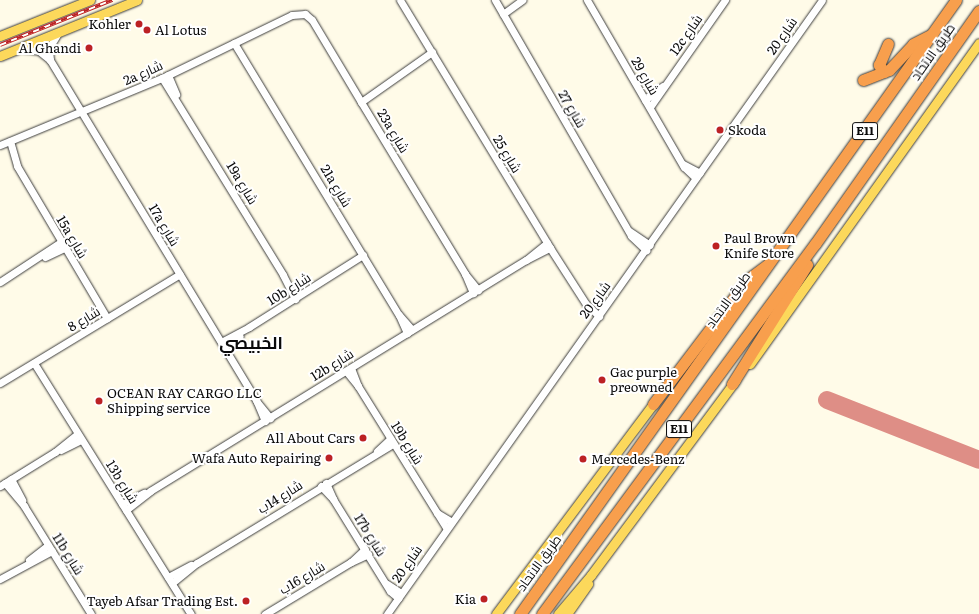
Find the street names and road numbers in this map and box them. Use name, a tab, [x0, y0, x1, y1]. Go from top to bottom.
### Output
street label: 12c شارع	[666, 12, 706, 58]
street label: شارع 20	[764, 14, 800, 58]
street label: طريق الاتحاد	[908, 21, 958, 83]
street label: شارع 29	[628, 54, 662, 98]
street label: 2a شارع	[121, 57, 165, 89]
street label: شارع 27	[555, 87, 589, 131]
street label: 23a شارع	[374, 106, 412, 156]
road number: E11	[852, 121, 878, 141]
street label: شارع 25	[490, 132, 524, 176]
street label: 19a شارع	[223, 159, 261, 207]
street label: 21a شارع	[317, 162, 355, 210]
street label: 17a شارع	[145, 201, 183, 249]
street label: 15a شارع	[53, 213, 91, 261]
street label: طريق الاتحاد	[702, 269, 754, 331]
street label: 10b شارع	[264, 270, 314, 308]
street label: شارع 20	[576, 278, 614, 322]
street label: شارع 8	[65, 303, 103, 335]
street label: 12b شارع	[308, 346, 356, 384]
street label: 19b شارع	[388, 419, 426, 467]
road number: E11	[666, 419, 692, 439]
street label: 13b شارع	[103, 458, 141, 506]
street label: شارع 14ب	[255, 477, 305, 517]
street label: 17b شارع	[351, 511, 389, 559]
street label: 11b شارع	[49, 530, 87, 578]
street label: طريق الاتحاد	[513, 532, 565, 594]
street label: شارع 20	[389, 542, 425, 586]
street label: شارع 16ب	[276, 558, 328, 598]

